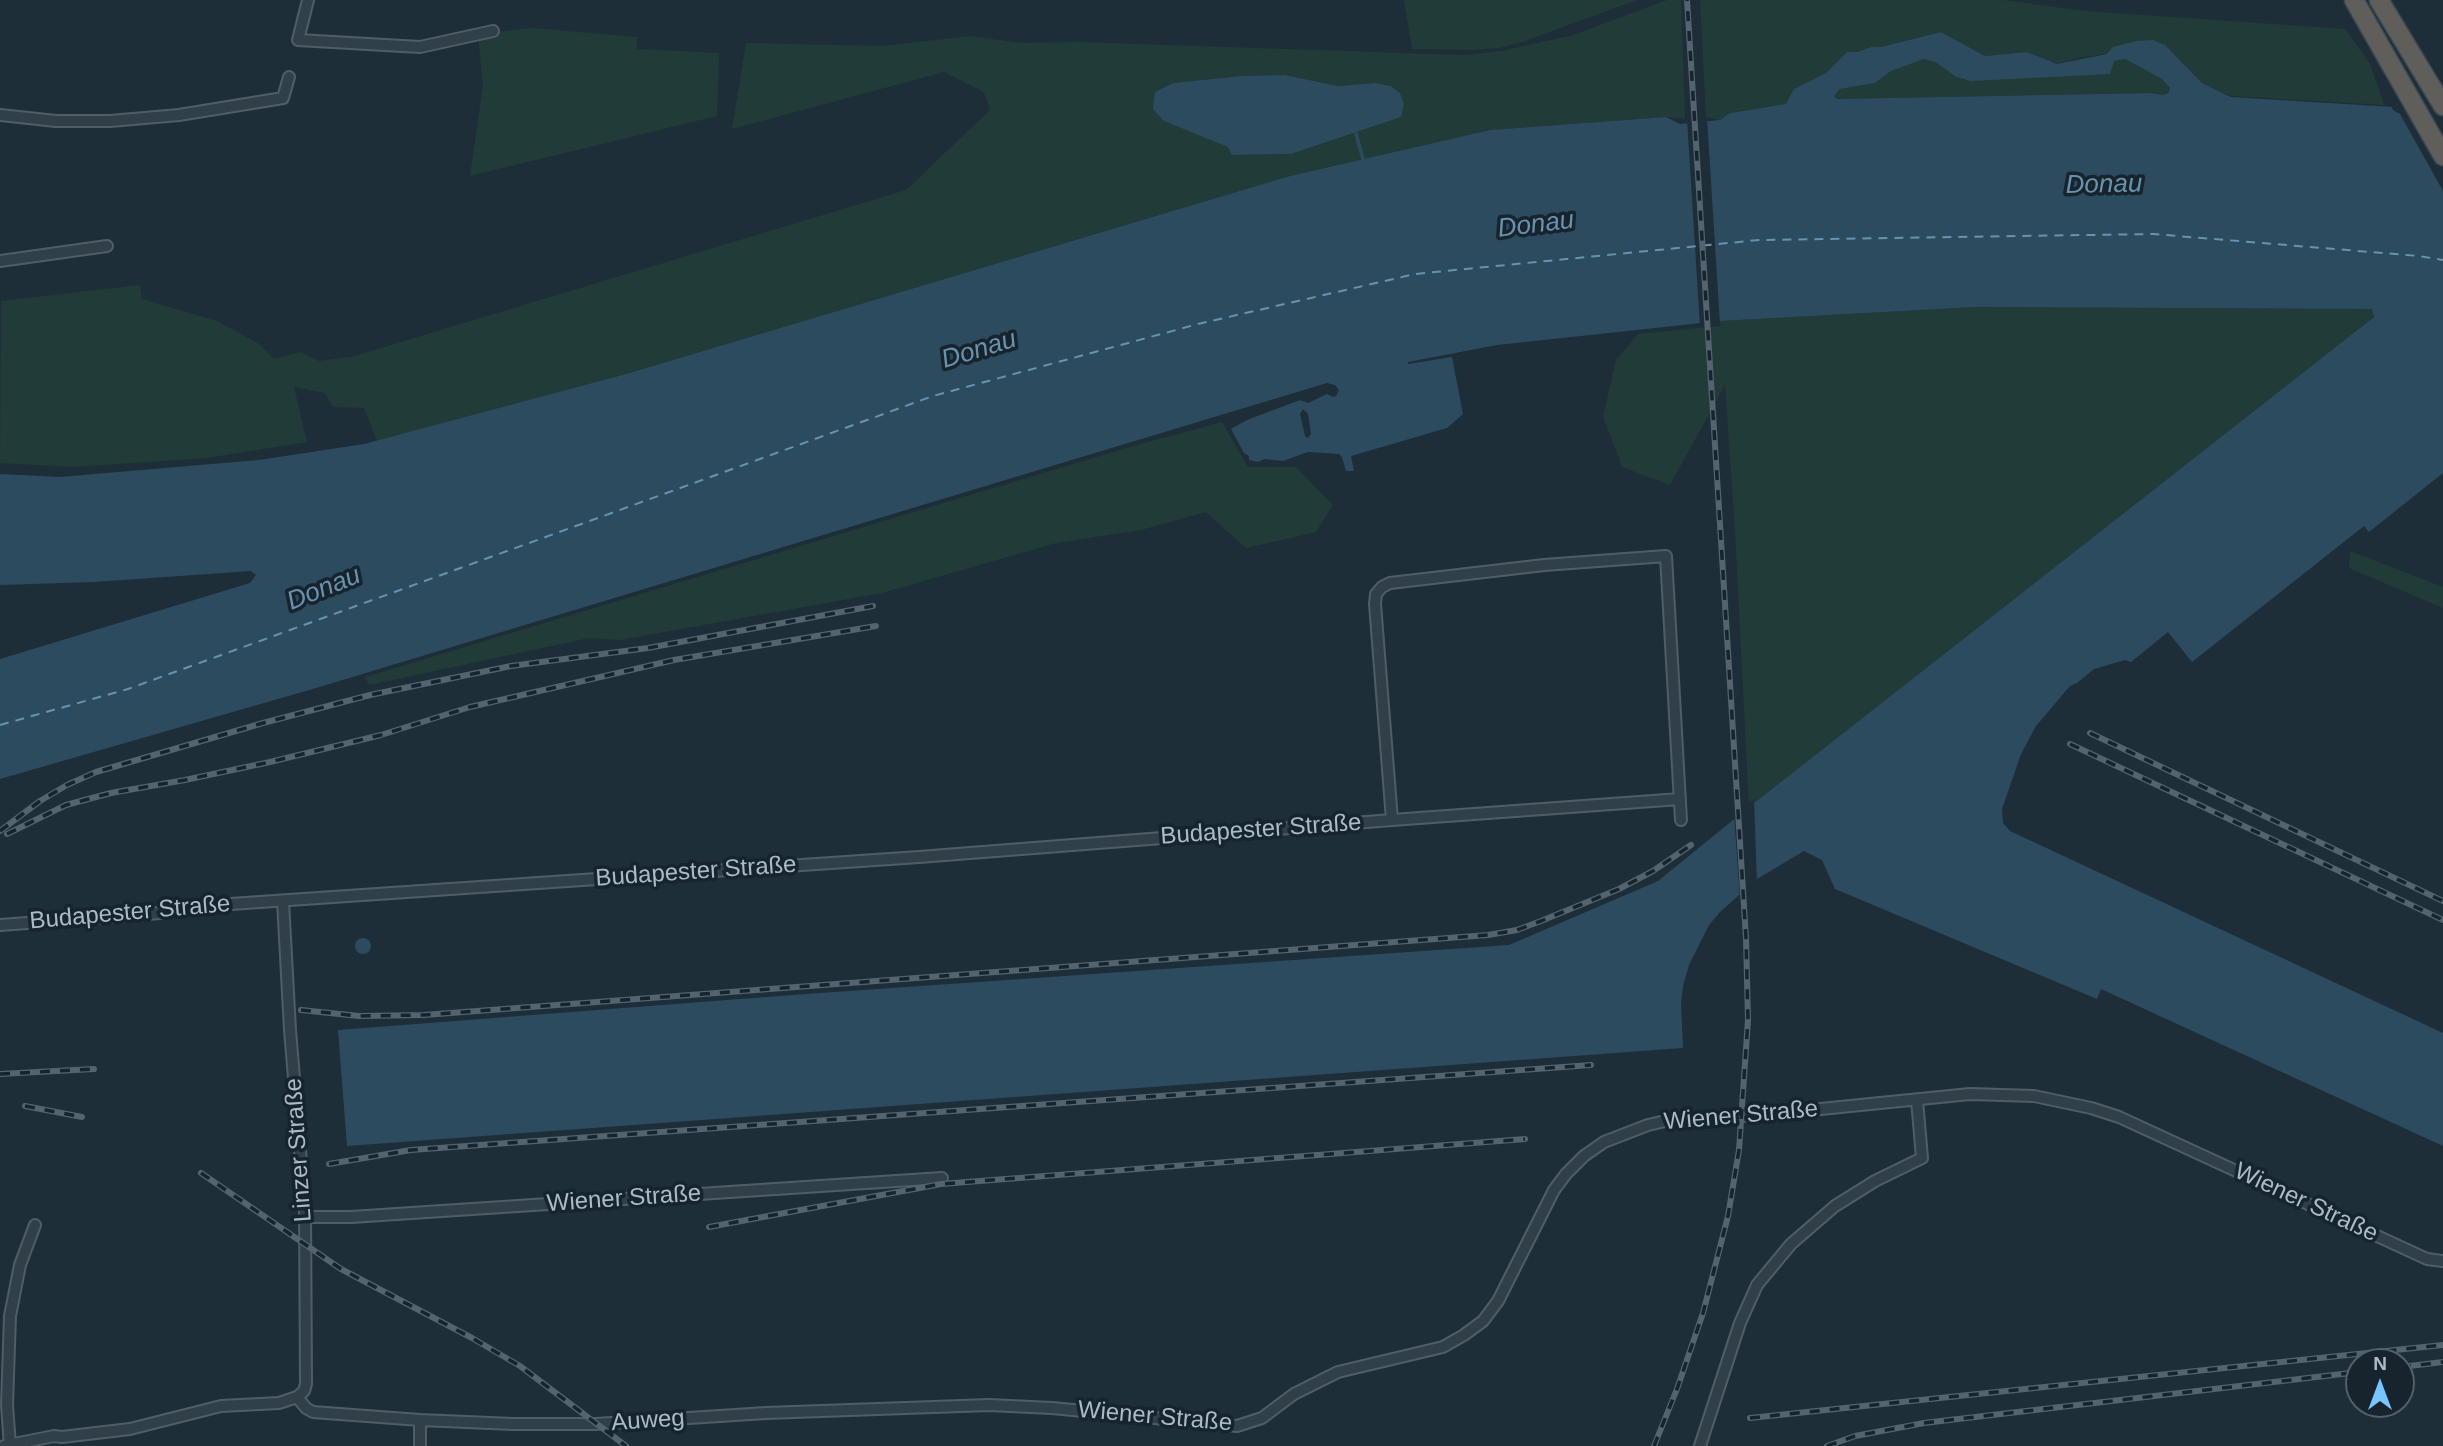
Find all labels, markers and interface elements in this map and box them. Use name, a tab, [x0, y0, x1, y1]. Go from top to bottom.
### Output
water label: Donau	[2065, 169, 2143, 201]
water label: Donau	[1496, 205, 1576, 245]
water label: Donau	[938, 324, 1020, 376]
water label: Donau	[283, 560, 365, 618]
street label: Budapester Straße	[1160, 809, 1362, 851]
street label: Budapester Straße	[595, 851, 797, 893]
street label: Budapester Straße	[28, 890, 232, 936]
street label: Linzer Straße	[280, 1077, 318, 1223]
street label: Wiener Straße	[1663, 1095, 1819, 1137]
street label: Wiener Straße	[2230, 1157, 2382, 1249]
street label: Wiener Straße	[546, 1179, 702, 1219]
north arrow	[2345, 1348, 2415, 1418]
text: N	[2373, 1353, 2387, 1374]
street label: Wiener Straße	[1077, 1396, 1233, 1438]
street label: Auweg	[610, 1404, 686, 1438]

